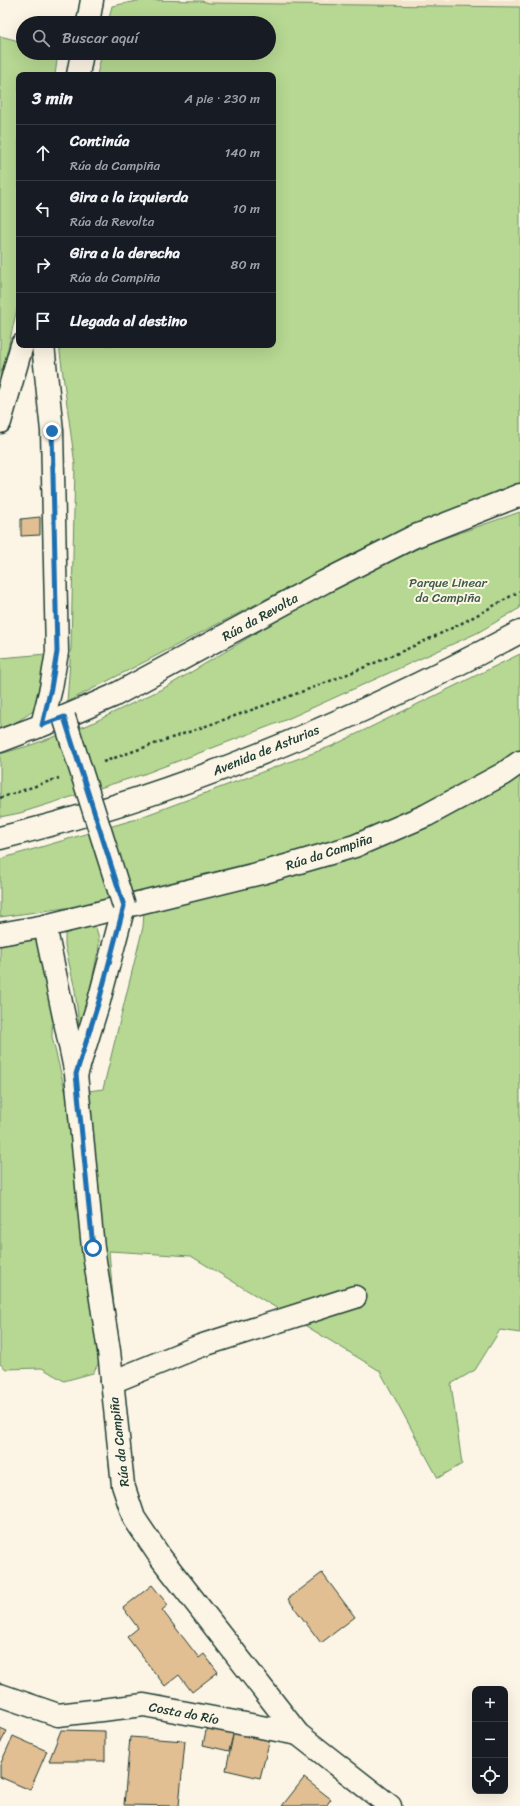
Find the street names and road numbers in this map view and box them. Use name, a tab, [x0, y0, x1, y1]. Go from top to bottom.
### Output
street label: Rúa da Revolta	[218, 586, 303, 647]
street label: Avenida de Asturias	[208, 718, 323, 782]
street label: Rúa da Campiña	[283, 827, 376, 877]
street label: Rúa da Campiña	[102, 1395, 136, 1488]
street label: Costa do Río	[147, 1695, 221, 1731]

